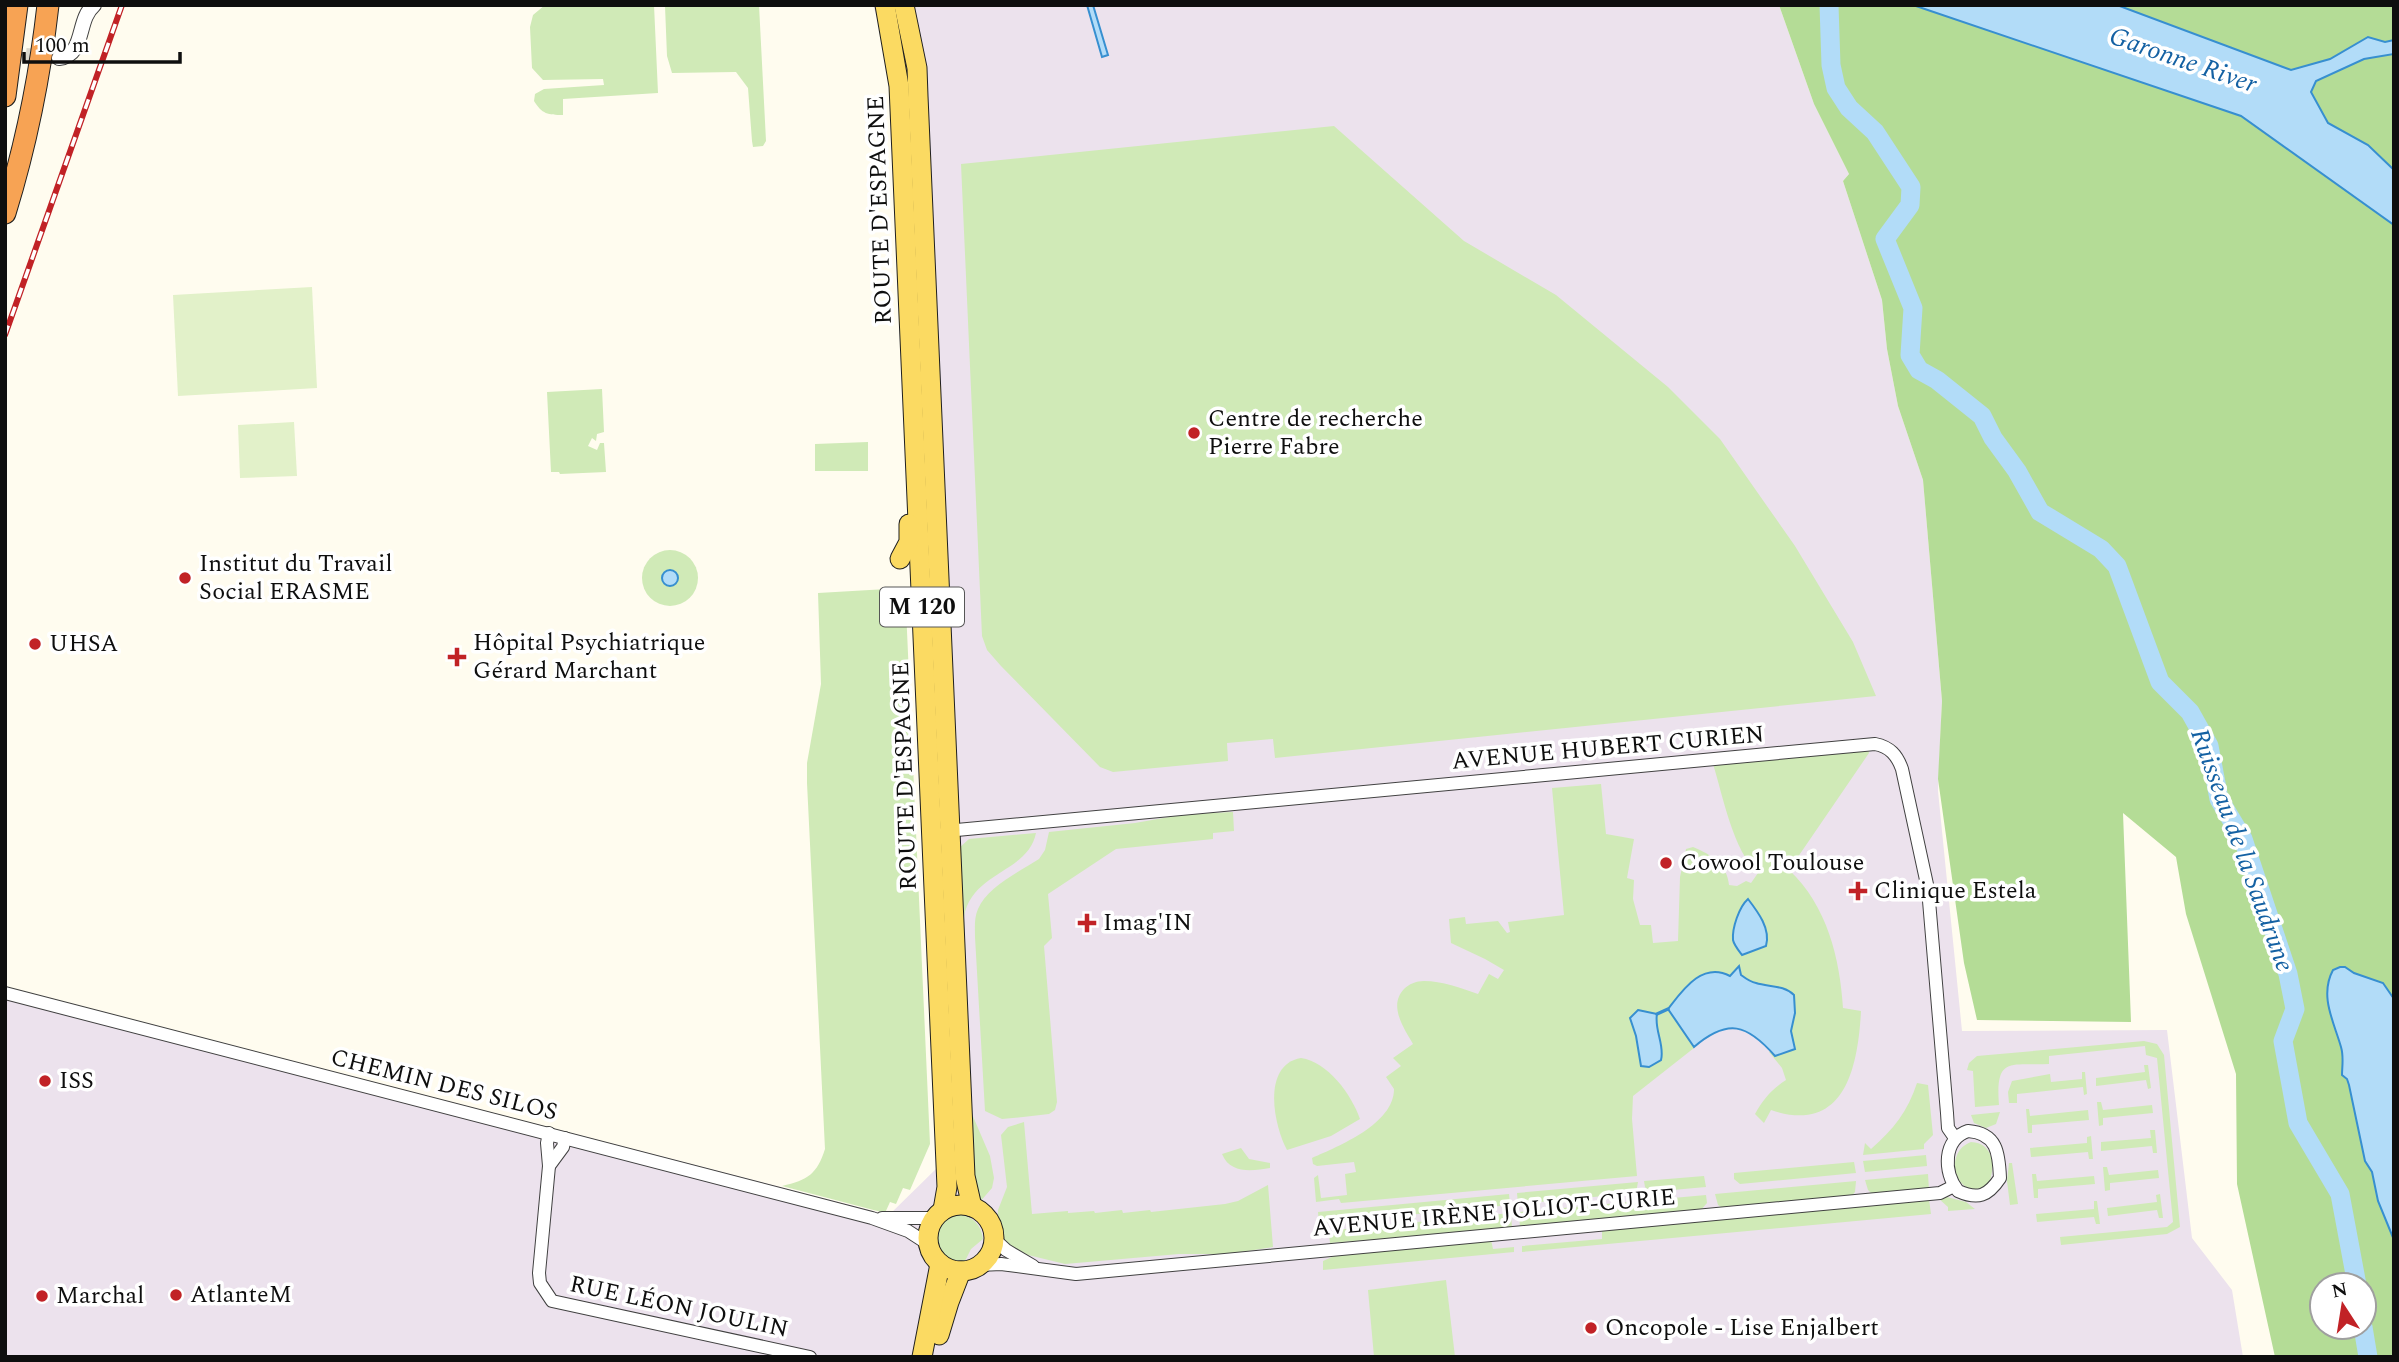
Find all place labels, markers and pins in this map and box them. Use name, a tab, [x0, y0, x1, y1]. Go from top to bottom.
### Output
place label: Centre de recherche Pierre Fabre	[1208, 401, 1423, 465]
marker: Centre de recherche Pierre Fabre	[1186, 425, 1202, 441]
place label: Institut du Travail Social ERASME	[199, 546, 393, 610]
marker: Institut du Travail Social ERASME	[177, 570, 193, 586]
place label: Hôpital Psychiatrique Gérard Marchant	[473, 625, 705, 689]
place label: UHSA	[49, 626, 118, 662]
marker: UHSA	[27, 636, 43, 652]
marker: Hôpital Psychiatrique Gérard Marchant	[447, 647, 467, 667]
place label: Cowool Toulouse	[1680, 845, 1864, 881]
marker: Cowool Toulouse	[1658, 855, 1674, 871]
place label: Clinique Estela	[1874, 873, 2037, 909]
marker: Clinique Estela	[1848, 881, 1868, 901]
place label: Imag'IN	[1103, 905, 1192, 941]
marker: Imag'IN	[1077, 913, 1097, 933]
place label: ISS	[59, 1063, 94, 1099]
marker: ISS	[37, 1073, 53, 1089]
place label: AtlanteM	[190, 1277, 292, 1313]
place label: Marchal	[56, 1278, 144, 1314]
marker: AtlanteM	[168, 1287, 184, 1303]
marker: Marchal	[34, 1288, 50, 1304]
place label: Oncopole - Lise Enjalbert	[1605, 1310, 1879, 1346]
marker: Oncopole - Lise Enjalbert	[1583, 1320, 1599, 1336]

